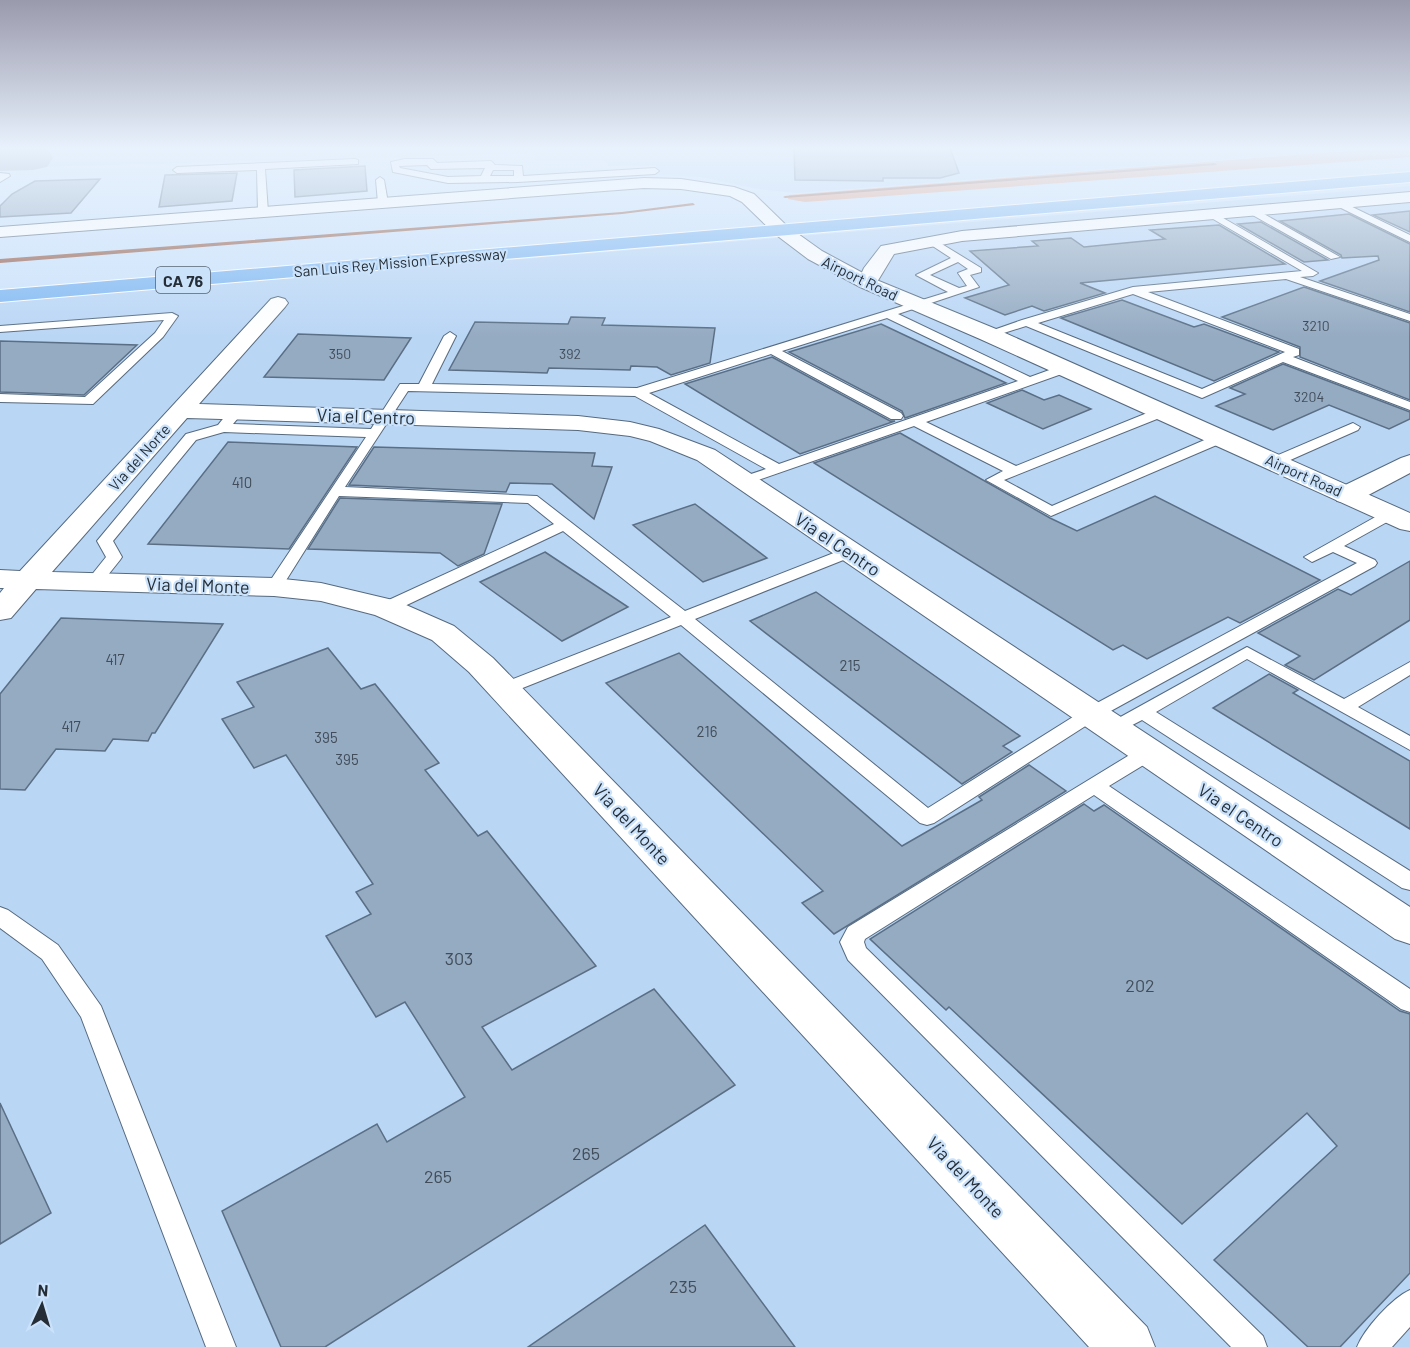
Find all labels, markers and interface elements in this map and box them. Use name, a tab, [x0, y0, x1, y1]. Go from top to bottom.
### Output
street label: San Luis Rey Mission Expressway	[293, 244, 507, 280]
street label: Airport Road	[819, 252, 901, 304]
road number: CA 76	[156, 267, 210, 293]
house number: 3210	[1302, 317, 1330, 334]
house number: 350	[329, 345, 351, 362]
house number: 392	[559, 345, 581, 362]
house number: 3204	[1294, 388, 1324, 405]
street label: Via el Centro	[316, 403, 416, 429]
street label: Via del Norte	[104, 420, 174, 494]
street label: Airport Road	[1263, 450, 1345, 500]
house number: 410	[232, 473, 252, 491]
street label: Via el Centro	[791, 507, 885, 581]
street label: Via del Monte	[146, 572, 250, 598]
house number: 417	[105, 650, 125, 668]
house number: 215	[840, 656, 860, 674]
house number: 417	[61, 717, 81, 735]
house number: 216	[697, 722, 717, 740]
house number: 395	[314, 728, 338, 746]
house number: 395	[335, 750, 359, 768]
street label: Via el Centro	[1194, 778, 1288, 852]
street label: Via del Monte	[589, 779, 675, 869]
house number: 303	[445, 947, 473, 969]
house number: 202	[1125, 974, 1155, 996]
street label: Via del Monte	[923, 1132, 1009, 1222]
house number: 265	[572, 1142, 600, 1164]
house number: 265	[424, 1165, 452, 1187]
north arrow	[12, 1275, 72, 1335]
house number: 235	[669, 1275, 697, 1297]
text: N	[37, 1280, 49, 1299]

